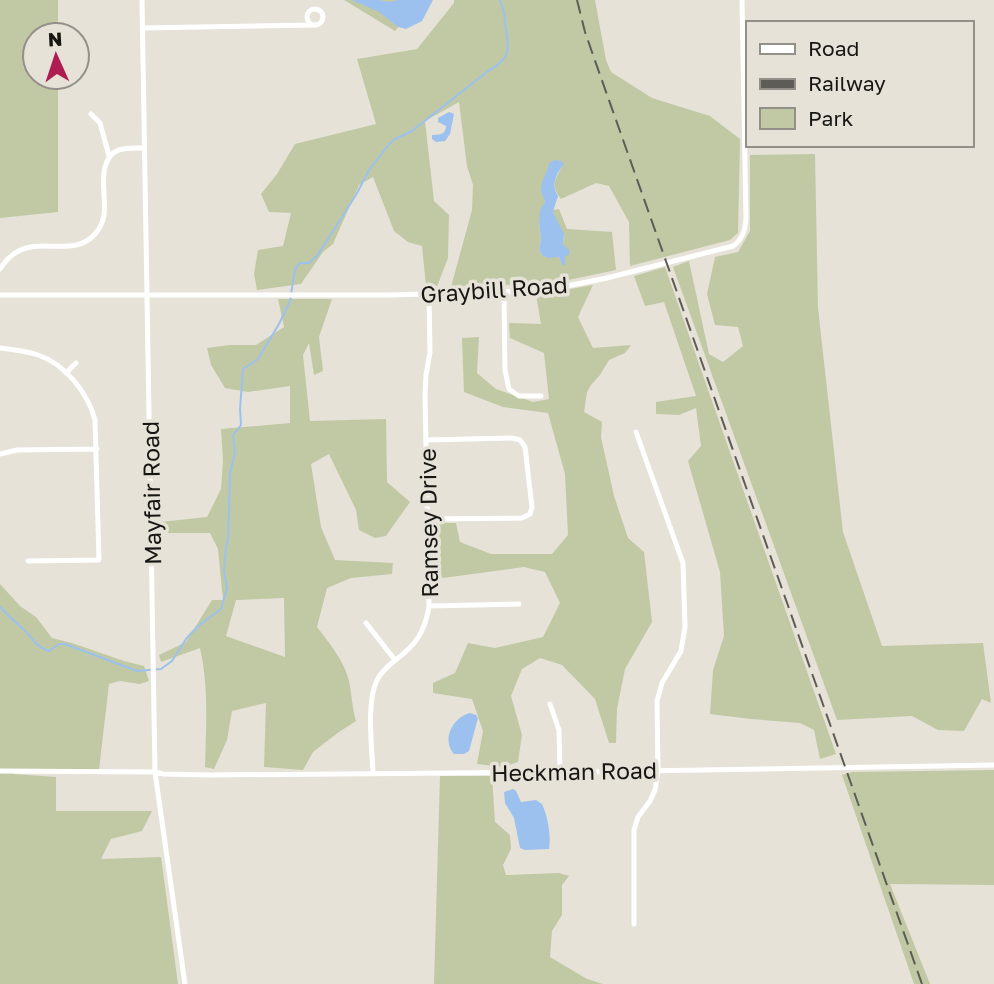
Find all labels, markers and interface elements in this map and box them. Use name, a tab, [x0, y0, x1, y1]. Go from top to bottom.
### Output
north arrow	[21, 21, 91, 91]
legend	[746, 21, 973, 147]
text: N	[47, 27, 63, 50]
text: Road	[808, 35, 859, 61]
text: Railway	[808, 70, 886, 96]
text: Park	[808, 105, 854, 131]
street label: Graybill Road	[419, 270, 569, 308]
street label: Mayfair Road	[136, 421, 166, 565]
street label: Ramsey Drive	[413, 448, 443, 598]
street label: Heckman Road	[491, 756, 657, 786]

